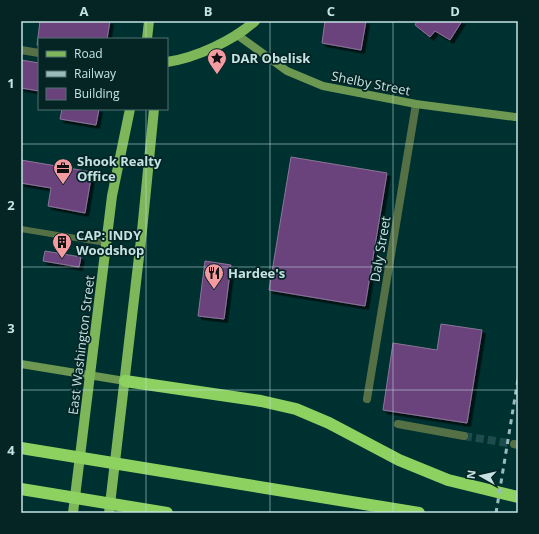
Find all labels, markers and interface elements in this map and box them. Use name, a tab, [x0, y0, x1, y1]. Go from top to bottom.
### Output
text: A	[80, 2, 89, 20]
text: B	[204, 2, 213, 20]
text: C	[327, 2, 335, 20]
text: D	[450, 2, 460, 20]
legend	[38, 38, 168, 110]
text: Road	[74, 45, 103, 62]
place icon: DAR Obelisk	[206, 47, 228, 75]
place label: DAR Obelisk	[231, 49, 311, 67]
text: Railway	[74, 65, 117, 82]
street label: Shelby Street	[330, 67, 412, 100]
text: 1	[7, 74, 15, 92]
text: Building	[74, 85, 120, 102]
place label: Shook Realty Office	[77, 152, 162, 185]
office icon: Shook Realty Office	[52, 157, 74, 185]
text: 2	[7, 196, 15, 214]
street label: Daly Street	[365, 215, 395, 283]
place label: CAP: INDY Woodshop	[76, 226, 144, 259]
building icon: CAP: INDY Woodshop	[51, 231, 73, 259]
restaurant icon: Hardee's	[203, 262, 225, 290]
place label: Hardee's	[228, 264, 285, 282]
street label: East Washington Street	[64, 274, 99, 416]
text: 3	[7, 319, 15, 337]
text: 4	[7, 441, 15, 459]
north arrow	[461, 456, 501, 496]
text: N	[463, 469, 479, 480]

